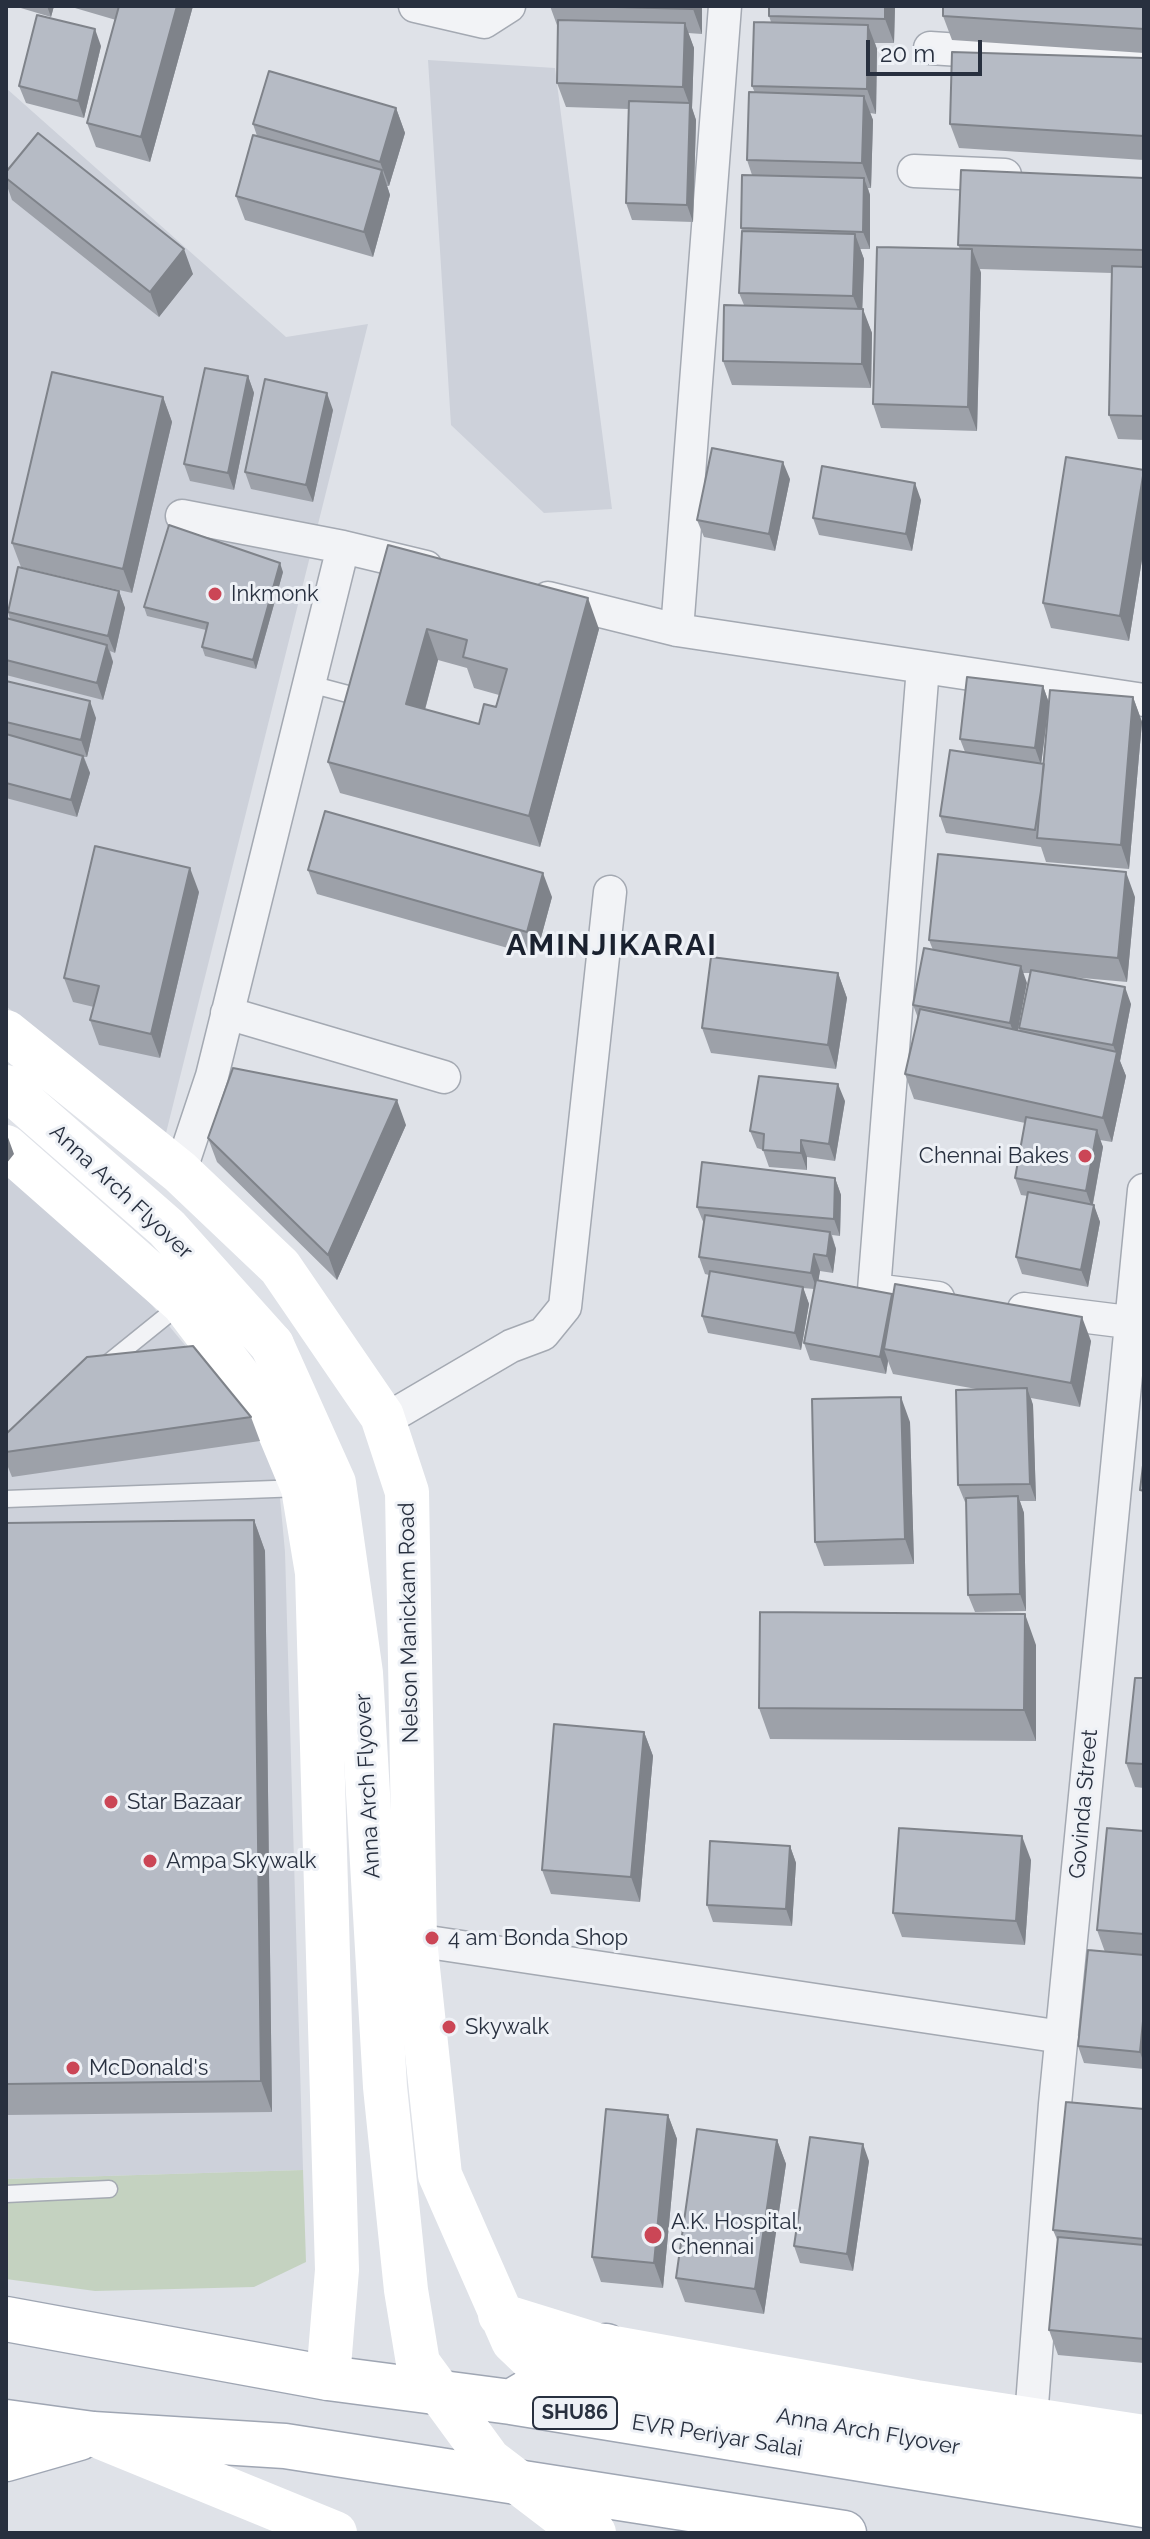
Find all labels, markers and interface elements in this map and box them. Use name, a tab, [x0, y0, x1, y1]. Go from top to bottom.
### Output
scale bar	[870, 24, 986, 74]
text: 20 m	[880, 39, 935, 68]
place label: Inkmonk	[231, 581, 319, 607]
marker: Inkmonk	[206, 585, 224, 603]
district label: AMINJIKARAI	[506, 928, 718, 964]
street label: Anna Arch Flyover	[44, 1119, 198, 1265]
place label: Chennai Bakes	[919, 1143, 1069, 1169]
marker: Chennai Bakes	[1076, 1147, 1094, 1165]
street label: Nelson Manickam Road	[394, 1502, 424, 1744]
street label: Anna Arch Flyover	[350, 1693, 386, 1879]
street label: Govinda Street	[1064, 1728, 1104, 1880]
place label: Star Bazaar	[127, 1789, 242, 1815]
marker: Star Bazaar	[102, 1793, 120, 1811]
place label: Ampa Skywalk	[166, 1848, 316, 1874]
marker: Ampa Skywalk	[141, 1852, 159, 1870]
place label: 4 am Bonda Shop	[448, 1925, 628, 1951]
marker: 4 am Bonda Shop	[423, 1929, 441, 1947]
place label: Skywalk	[465, 2014, 549, 2040]
marker: Skywalk	[440, 2018, 458, 2036]
place label: McDonald's	[89, 2055, 208, 2081]
marker: McDonald's	[64, 2059, 82, 2077]
place label: A.K. Hospital, Chennai	[671, 2209, 802, 2260]
marker: A.K. Hospital, Chennai	[642, 2224, 664, 2246]
road number: SHU86	[533, 2397, 617, 2429]
street label: Anna Arch Flyover	[774, 2403, 962, 2461]
street label: EVR Periyar Salai	[630, 2409, 804, 2463]

